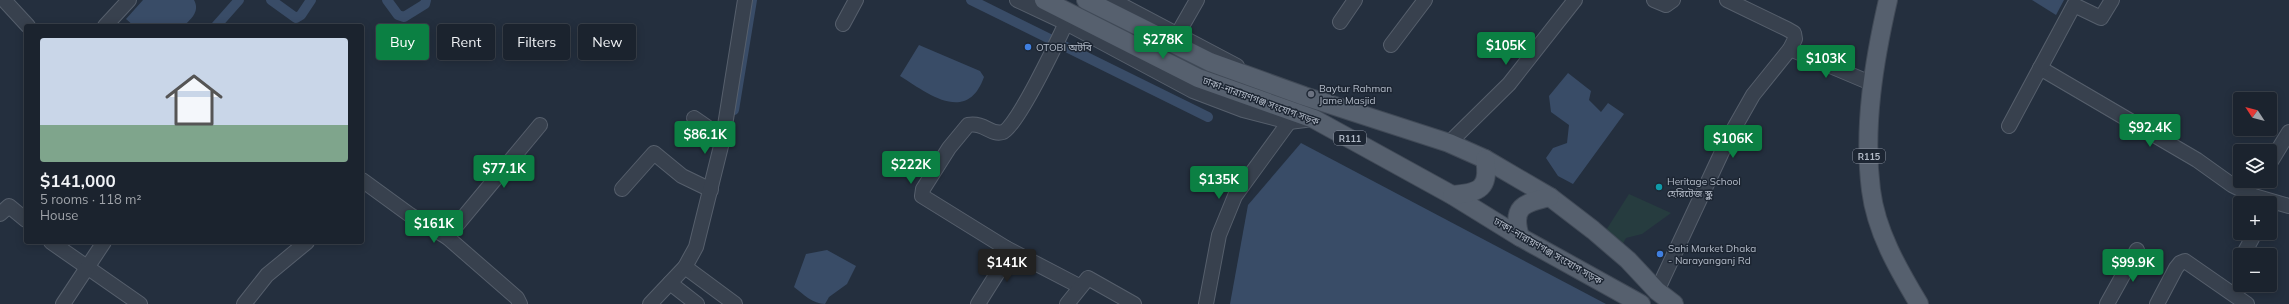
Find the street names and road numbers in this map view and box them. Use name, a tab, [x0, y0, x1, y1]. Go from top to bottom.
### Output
street label: ঢাকা-নারায়ণগঞ্জ সংযোগ সড়ক	[1200, 73, 1322, 128]
road number: R111	[1334, 131, 1366, 145]
road number: R115	[1853, 149, 1885, 163]
street label: ঢাকা-নারায়ণগঞ্জ সংযোগ সড়ক	[1491, 214, 1605, 288]

